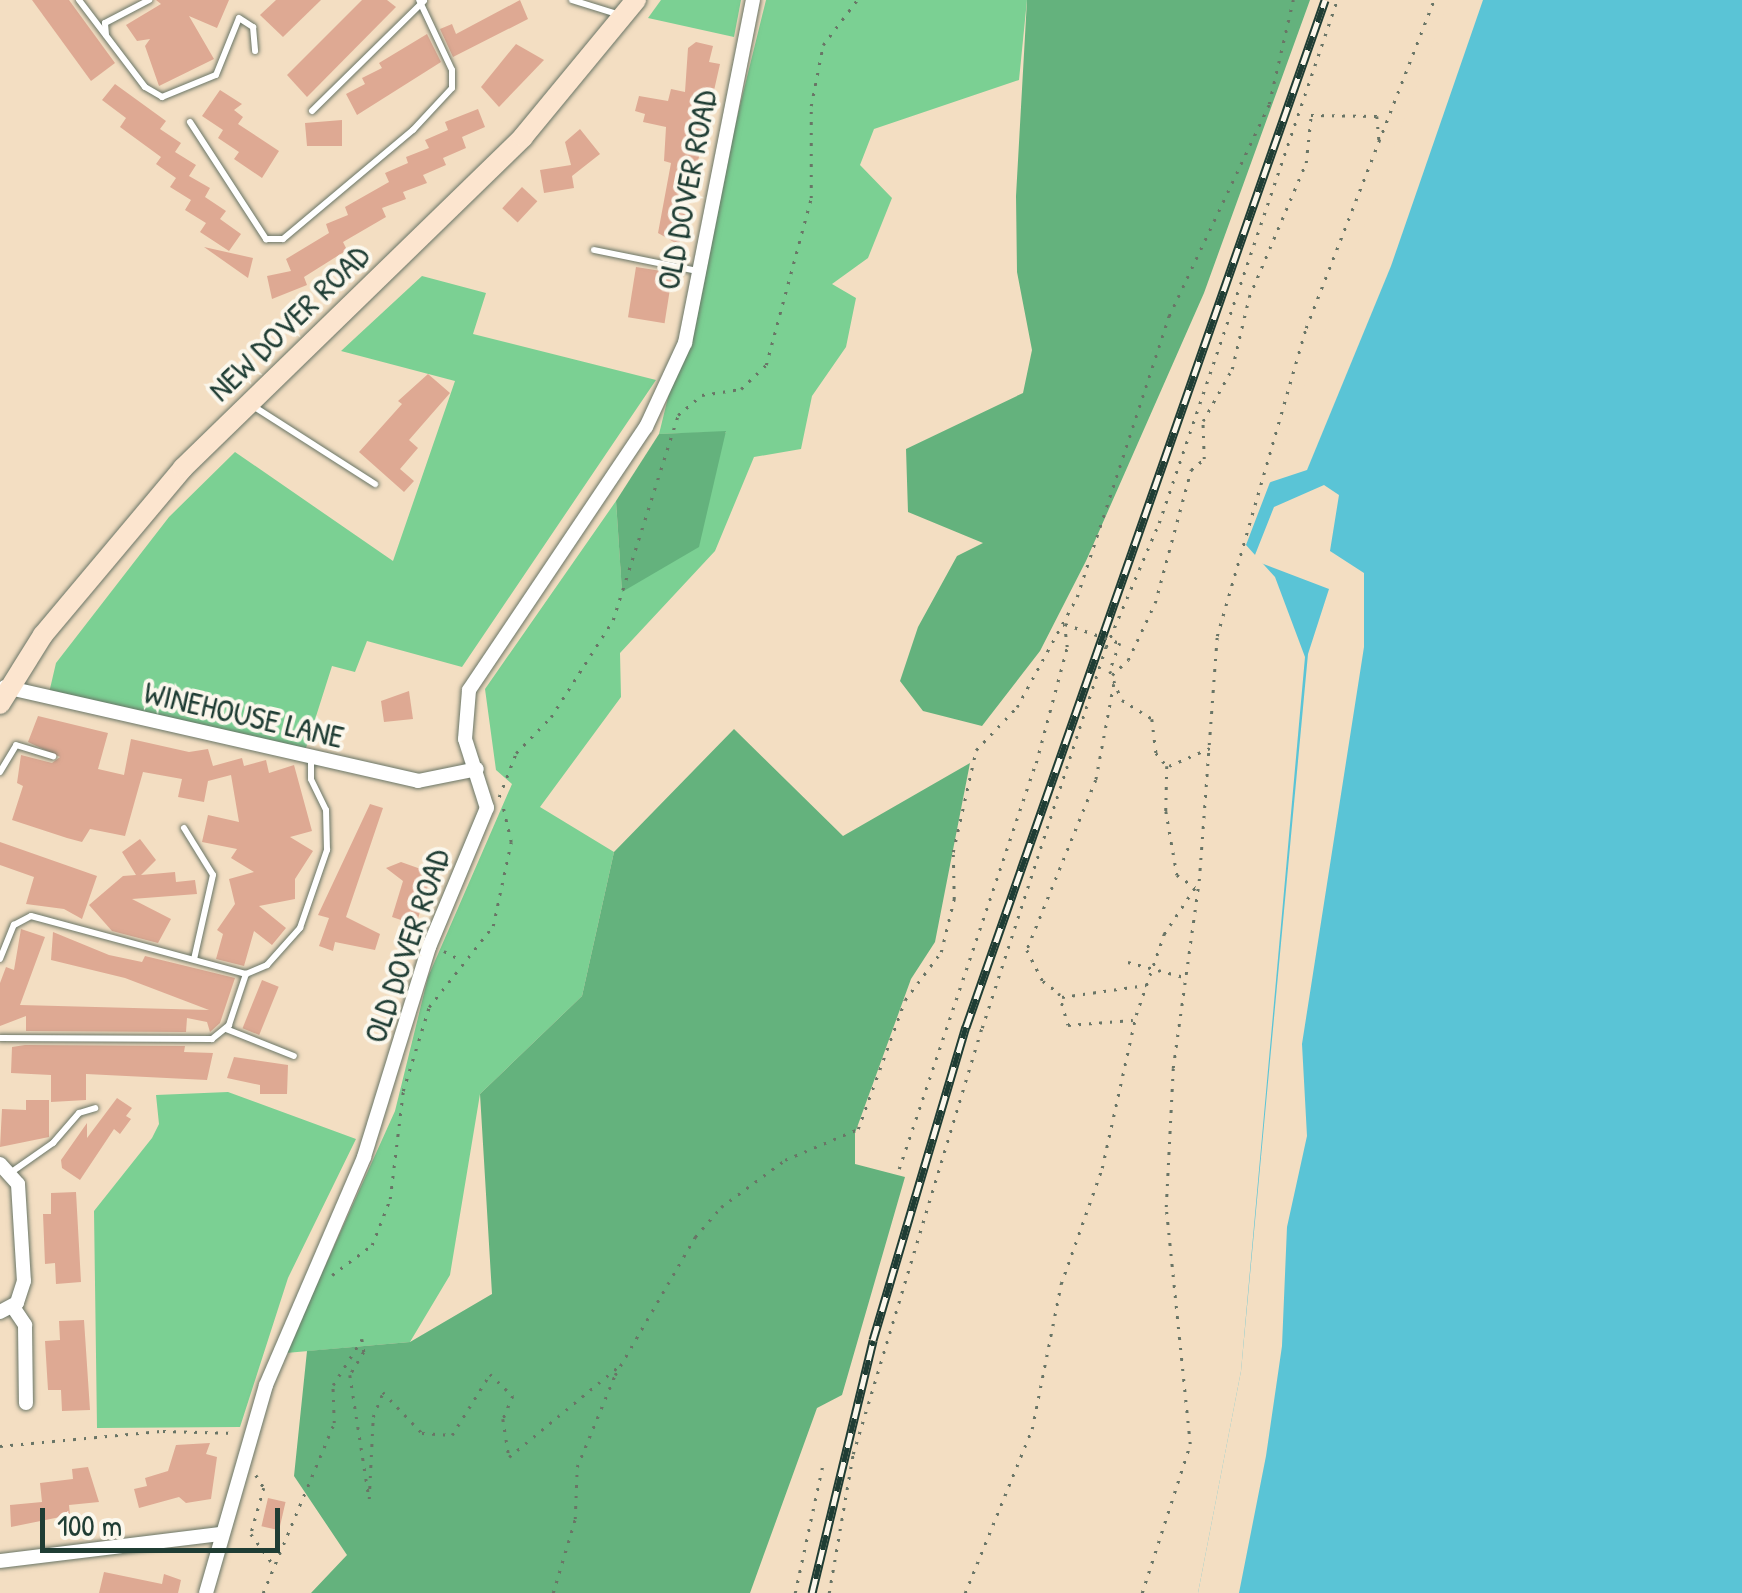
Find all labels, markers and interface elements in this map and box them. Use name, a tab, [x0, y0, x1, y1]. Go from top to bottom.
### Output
street label: OLD DOVER ROAD	[649, 87, 725, 293]
street label: NEW DOVER ROAD	[201, 237, 377, 409]
street label: WINEHOUSE LANE	[140, 673, 348, 757]
street label: OLD DOVER ROAD	[356, 844, 458, 1048]
scale bar	[45, 1488, 285, 1550]
text: 100 m	[57, 1505, 122, 1545]

